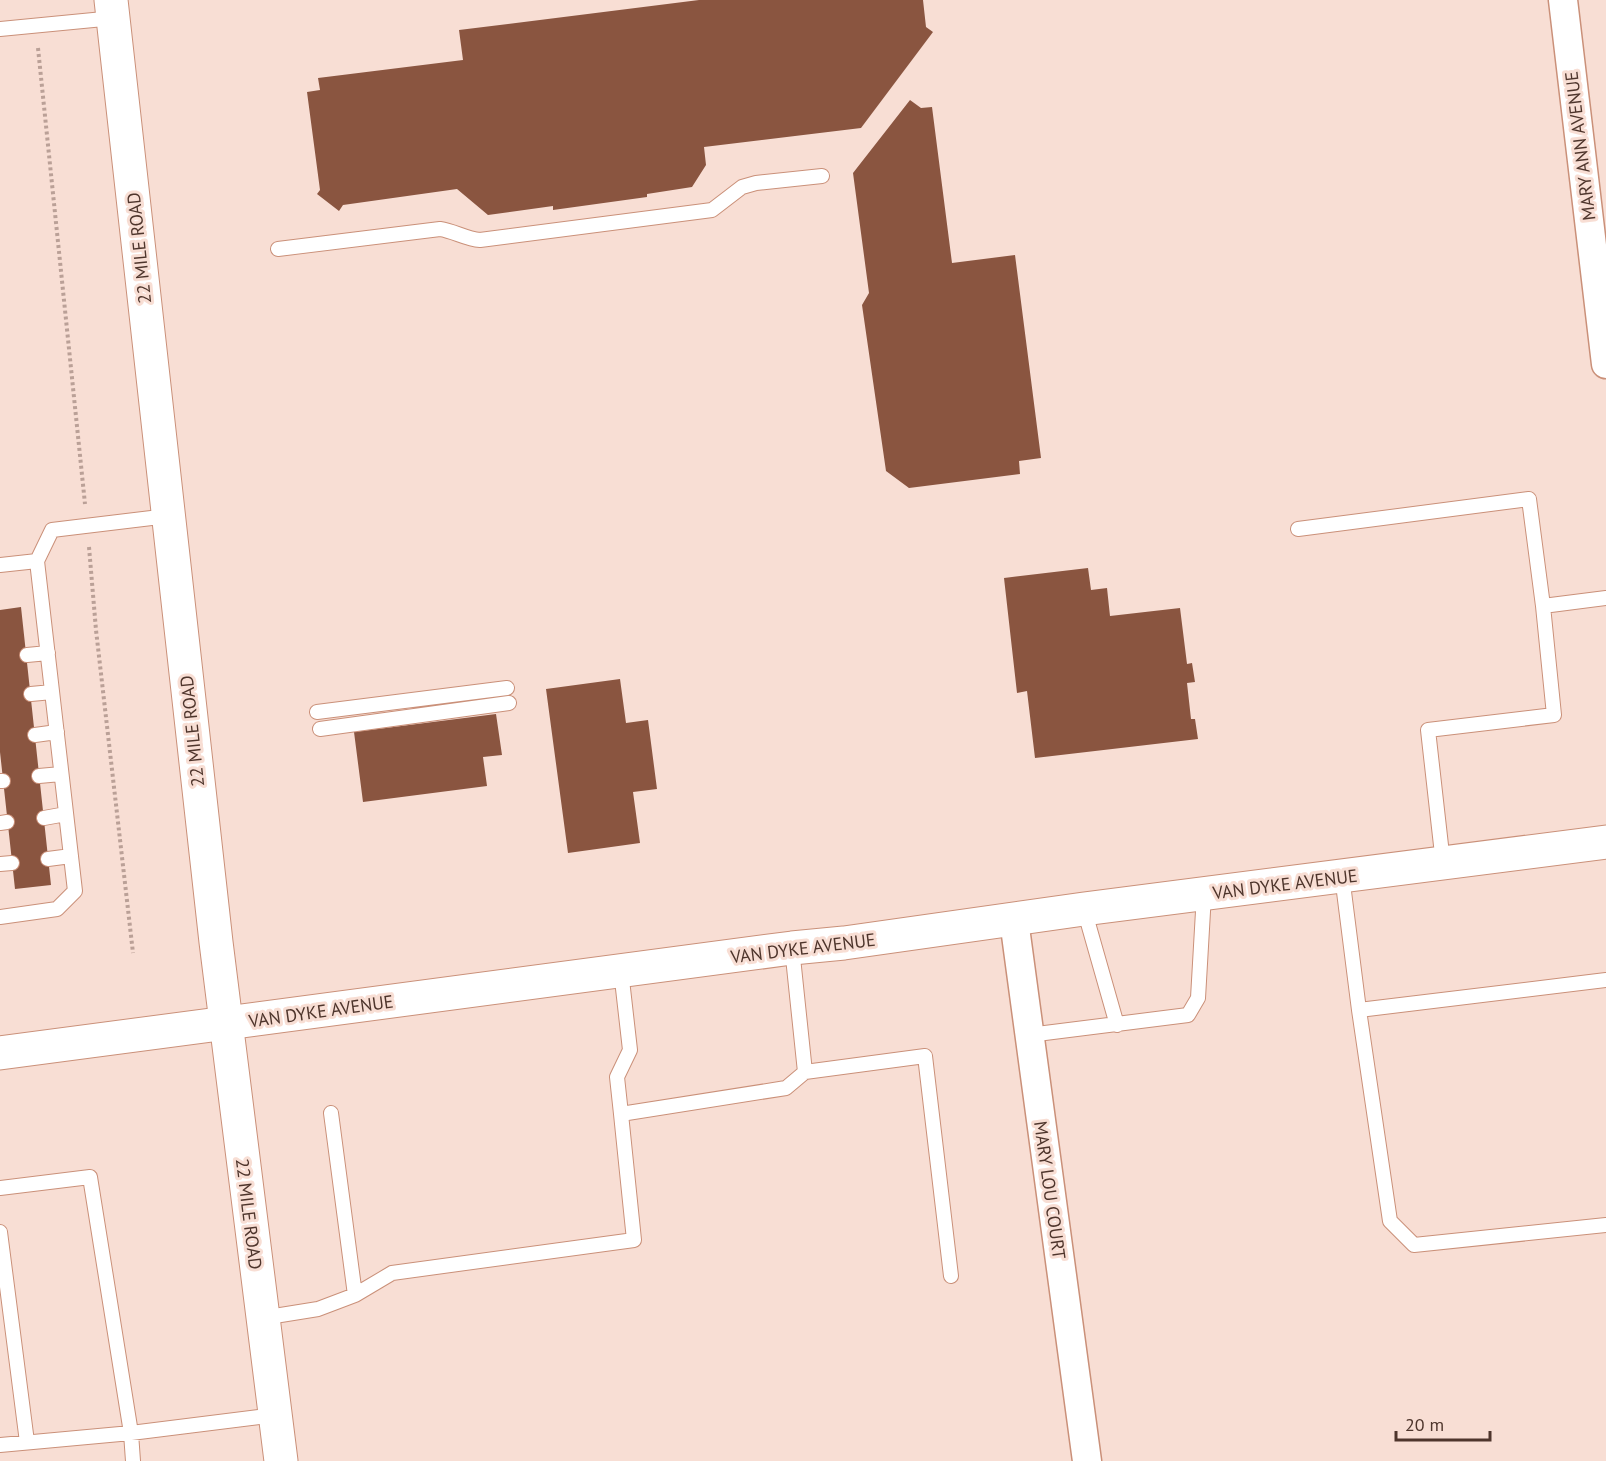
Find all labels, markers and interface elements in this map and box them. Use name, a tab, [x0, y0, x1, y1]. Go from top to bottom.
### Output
street label: MARY ANN AVENUE	[1559, 70, 1601, 222]
street label: 22 MILE ROAD	[122, 191, 156, 305]
street label: 22 MILE ROAD	[175, 674, 209, 788]
street label: VAN DYKE AVENUE	[1210, 864, 1359, 904]
street label: VAN DYKE AVENUE	[728, 928, 877, 968]
street label: VAN DYKE AVENUE	[246, 989, 395, 1033]
street label: MARY LOU COURT	[1029, 1119, 1071, 1261]
street label: 22 MILE ROAD	[231, 1157, 267, 1271]
scale bar	[1396, 1404, 1490, 1442]
text: 20 m	[1405, 1413, 1444, 1436]

